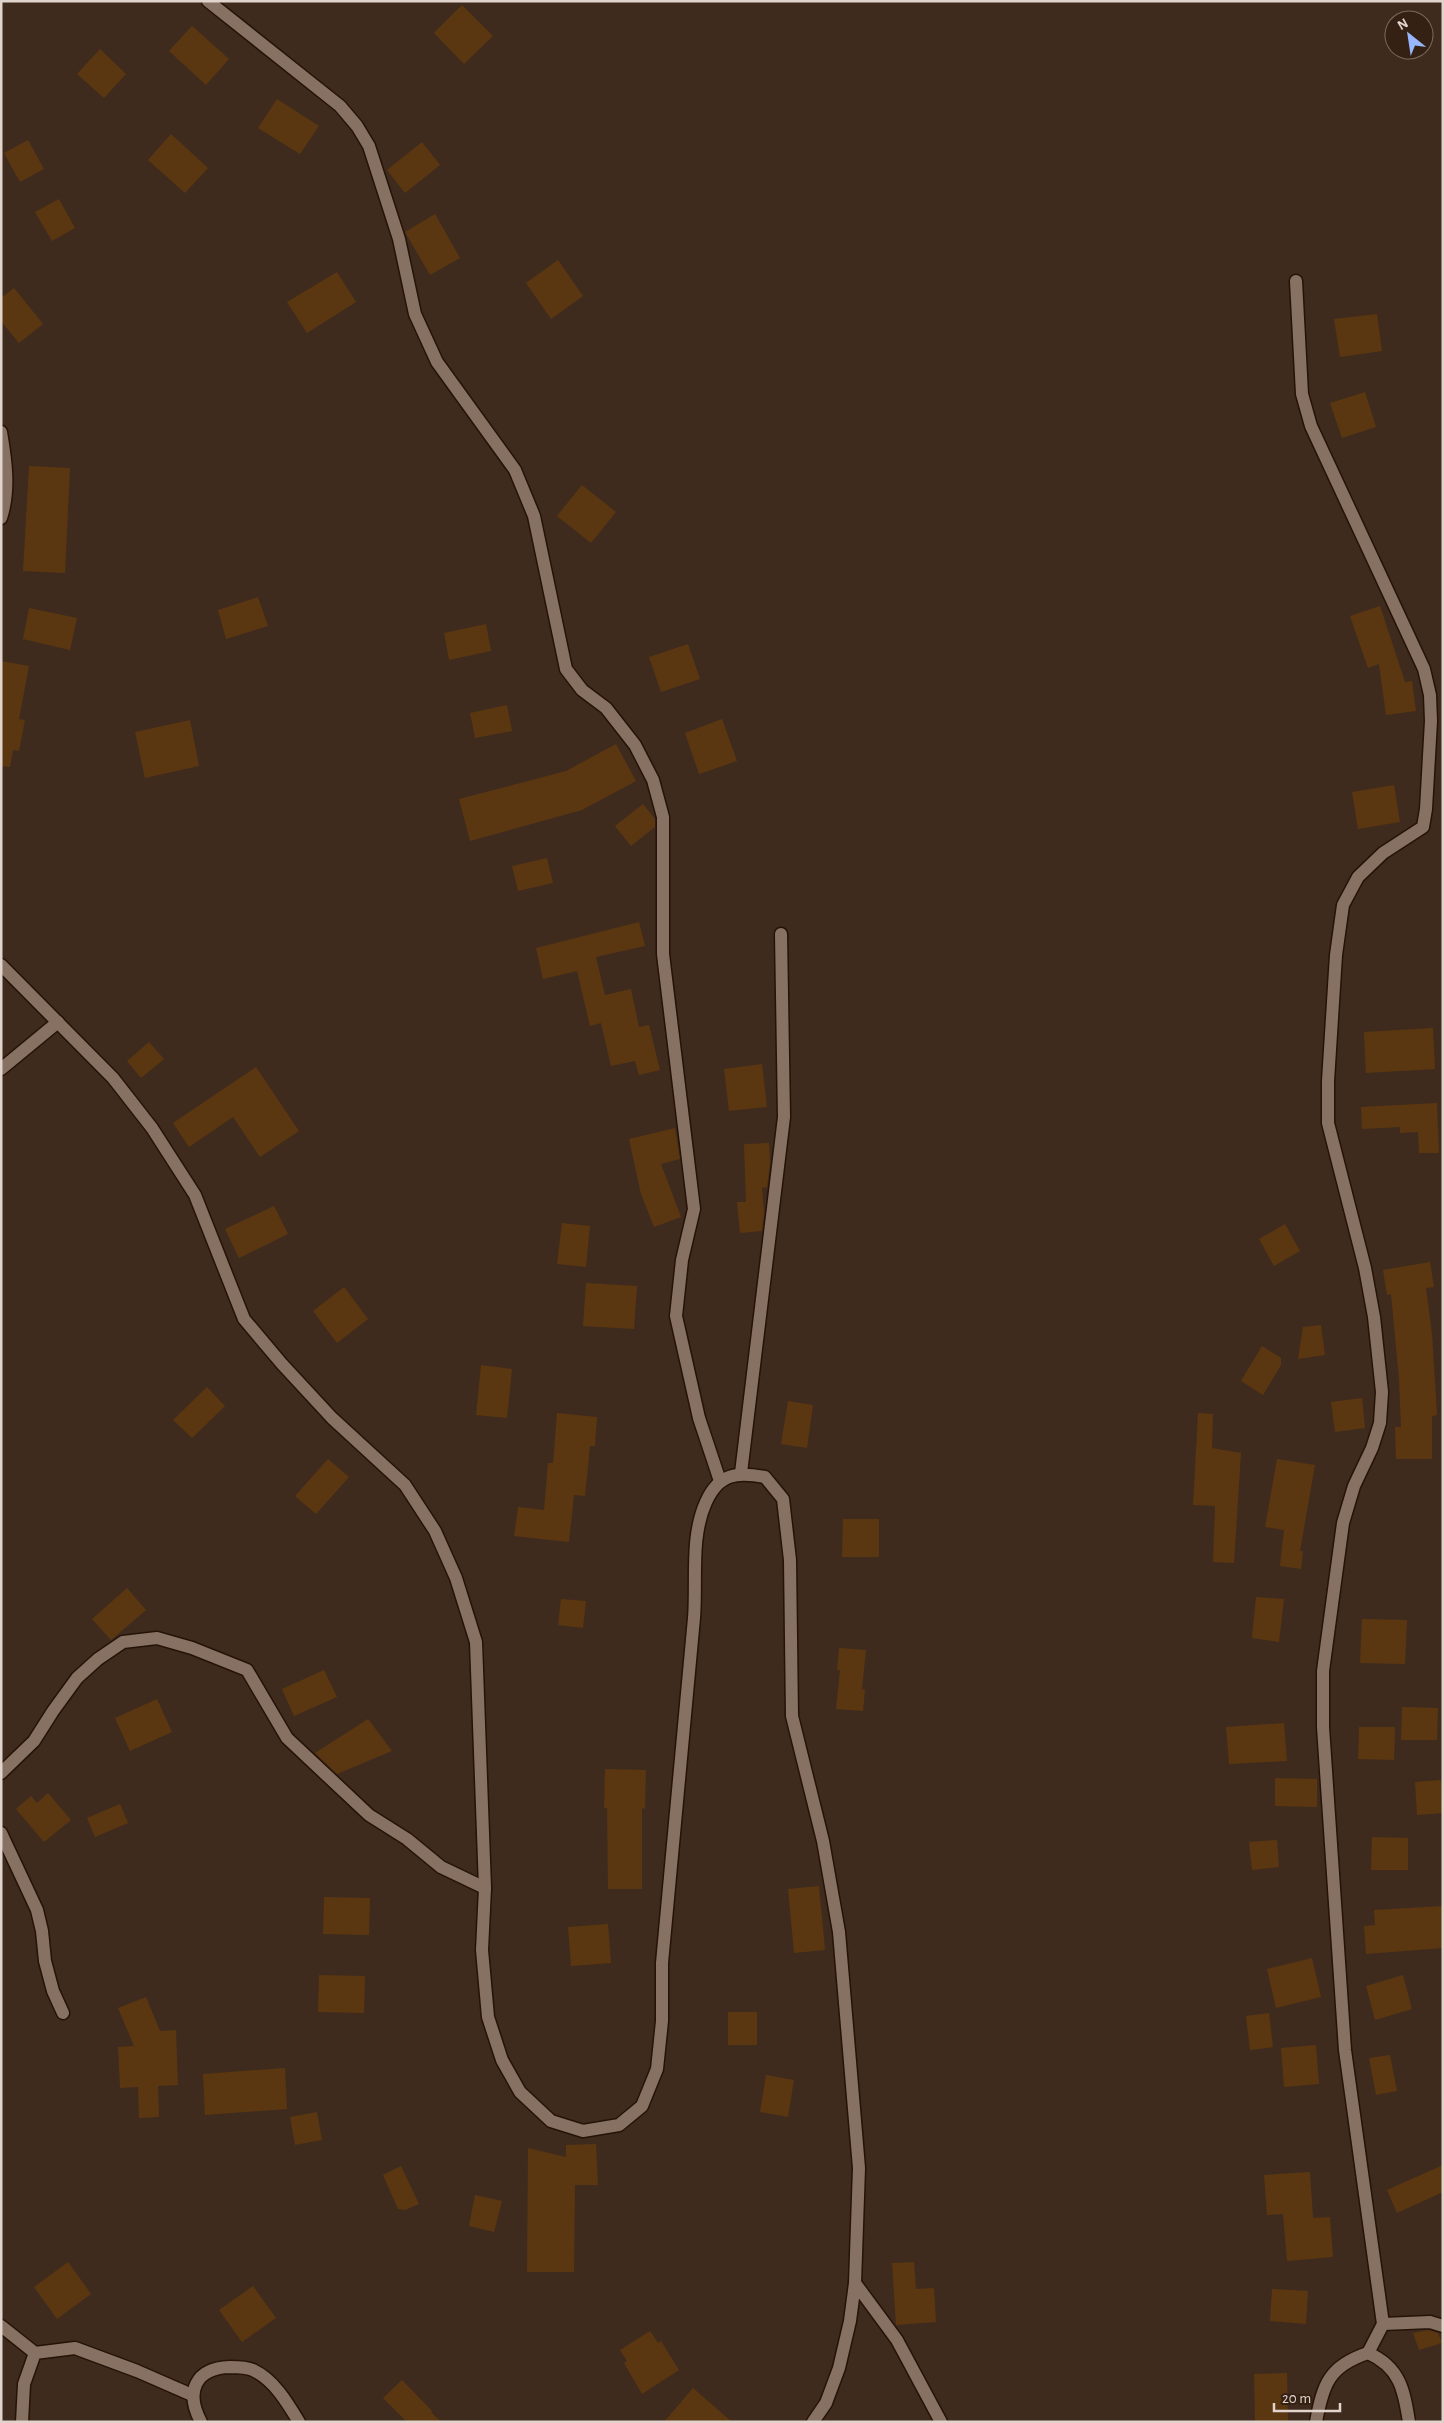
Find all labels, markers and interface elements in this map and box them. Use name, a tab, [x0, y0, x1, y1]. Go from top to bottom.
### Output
north arrow	[1384, 10, 1434, 60]
text: N	[1395, 16, 1411, 33]
scale bar	[1274, 2380, 1340, 2412]
text: 20 m	[1282, 2391, 1311, 2406]

